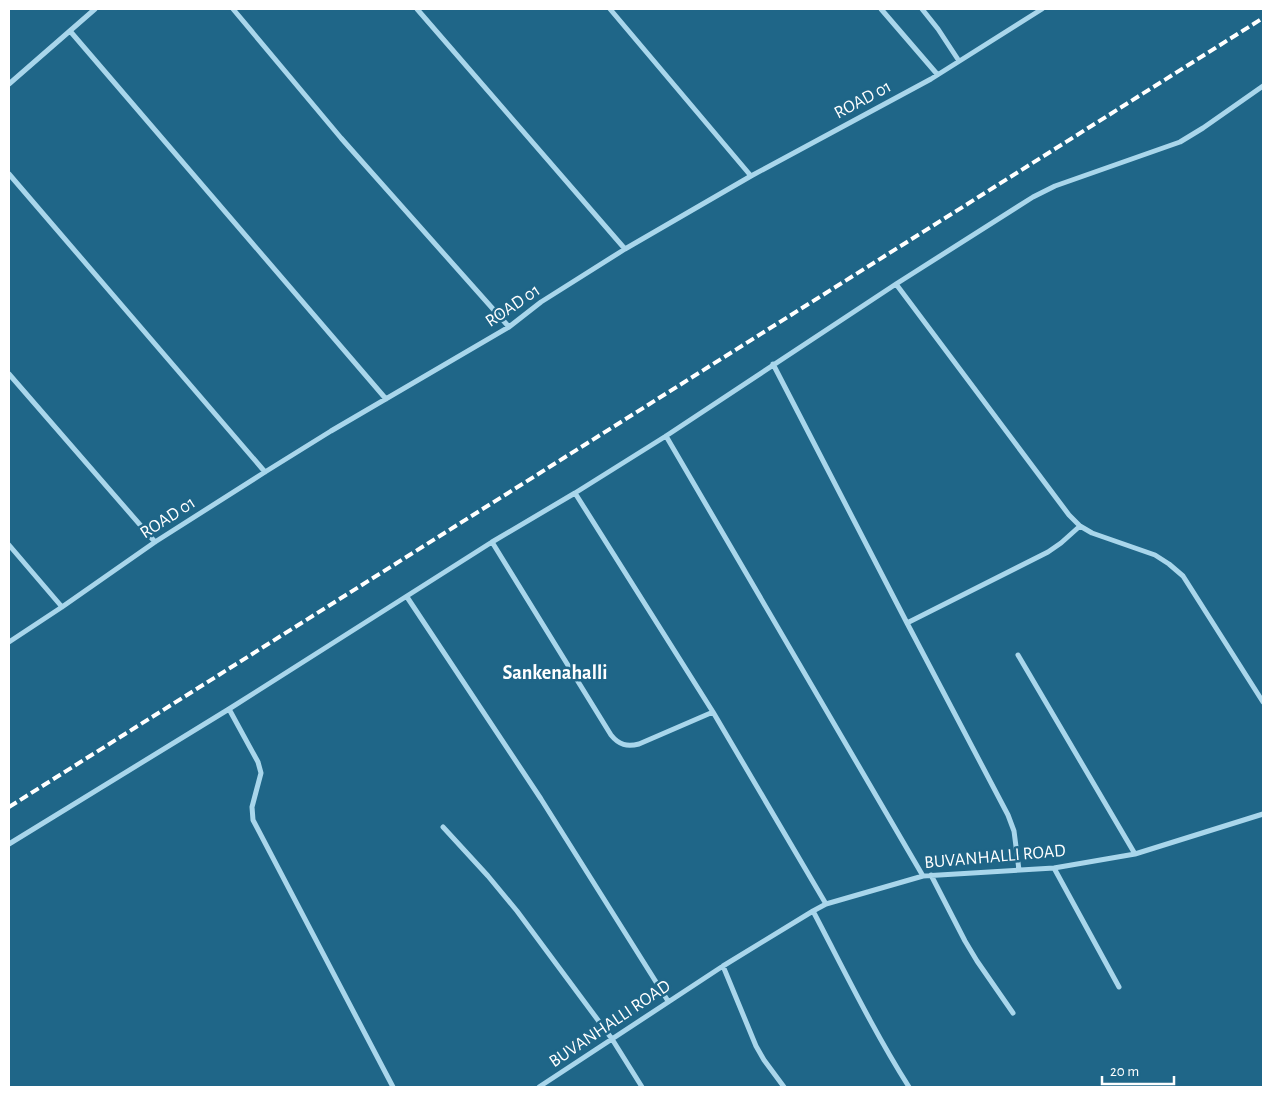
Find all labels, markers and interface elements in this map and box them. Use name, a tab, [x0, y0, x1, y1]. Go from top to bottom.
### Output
street label: ROAD 01	[832, 78, 894, 122]
street label: ROAD 01	[482, 281, 544, 331]
street label: ROAD 01	[137, 494, 199, 542]
district label: Sankenahalli	[503, 663, 607, 683]
street label: BUVANHALLI ROAD	[924, 842, 1066, 872]
street label: BUVANHALLI ROAD	[546, 977, 674, 1071]
scale bar	[1102, 1054, 1174, 1086]
text: 20 m	[1110, 1064, 1139, 1079]

